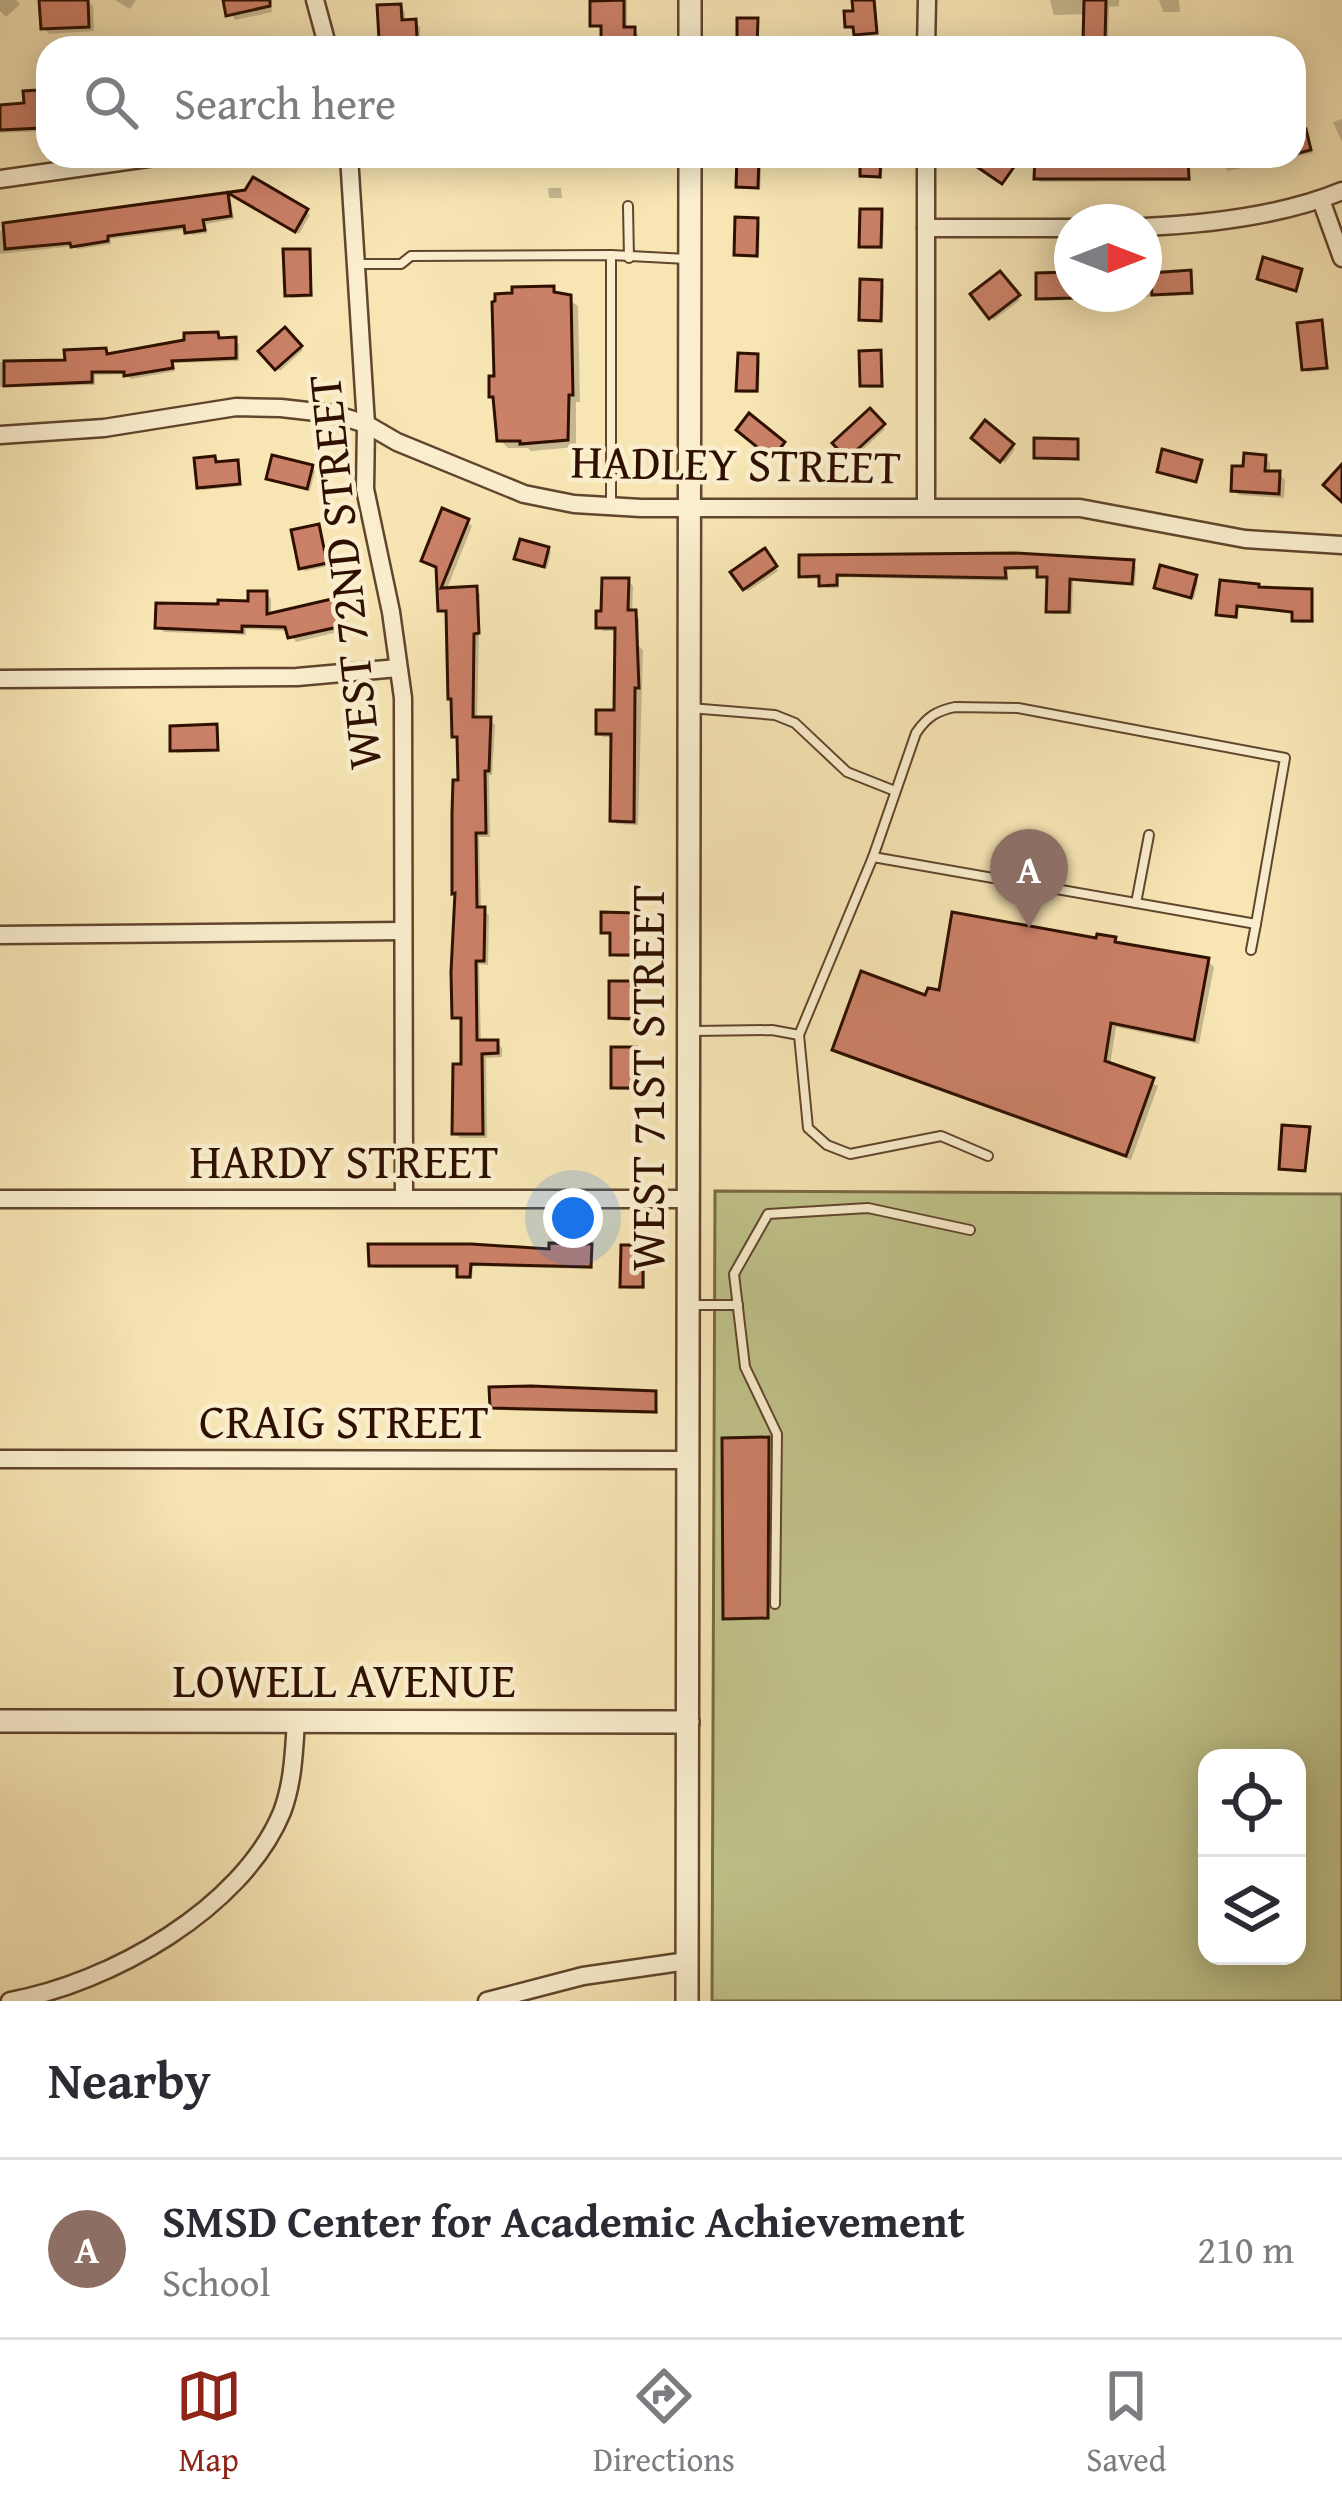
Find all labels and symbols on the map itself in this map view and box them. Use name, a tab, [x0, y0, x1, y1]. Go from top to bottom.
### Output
north arrow	[1054, 204, 1162, 312]
street label: WEST 72ND STREET	[287, 371, 399, 773]
street label: HADLEY STREET	[570, 425, 902, 501]
pin: A	[990, 829, 1068, 928]
street label: WEST 71ST STREET	[611, 885, 682, 1271]
street label: HARDY STREET	[189, 1125, 499, 1196]
your location	[543, 1188, 603, 1248]
street label: CRAIG STREET	[199, 1385, 489, 1456]
street label: LOWELL AVENUE	[172, 1644, 516, 1715]

